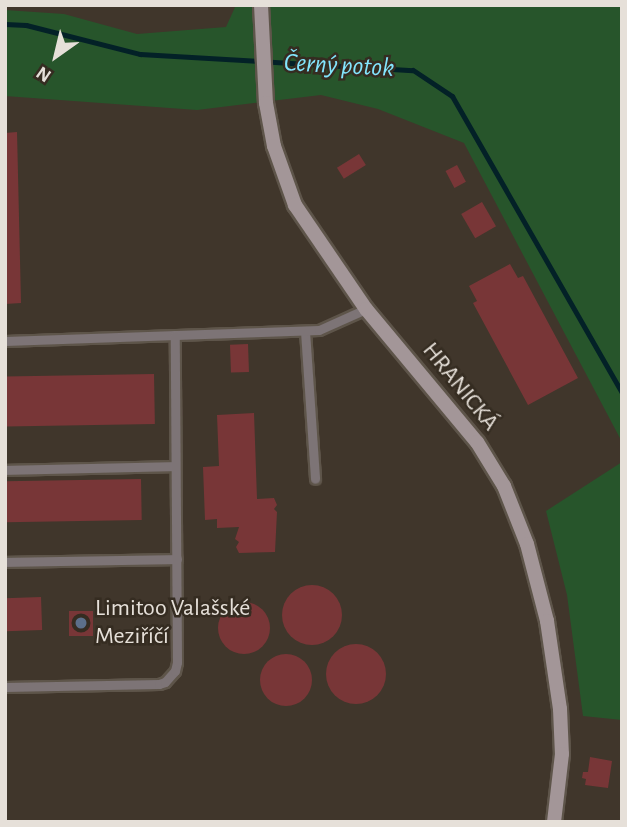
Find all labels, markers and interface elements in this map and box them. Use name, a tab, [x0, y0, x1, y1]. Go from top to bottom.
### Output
north arrow	[21, 21, 91, 91]
water label: Černý potok	[283, 48, 395, 84]
text: N	[33, 62, 55, 85]
street label: HRANICKÁ	[416, 337, 504, 437]
place label: Limitoo Valašské Meziříčí	[95, 595, 250, 651]
marker: Limitoo Valašské Meziříčí	[73, 615, 89, 631]

